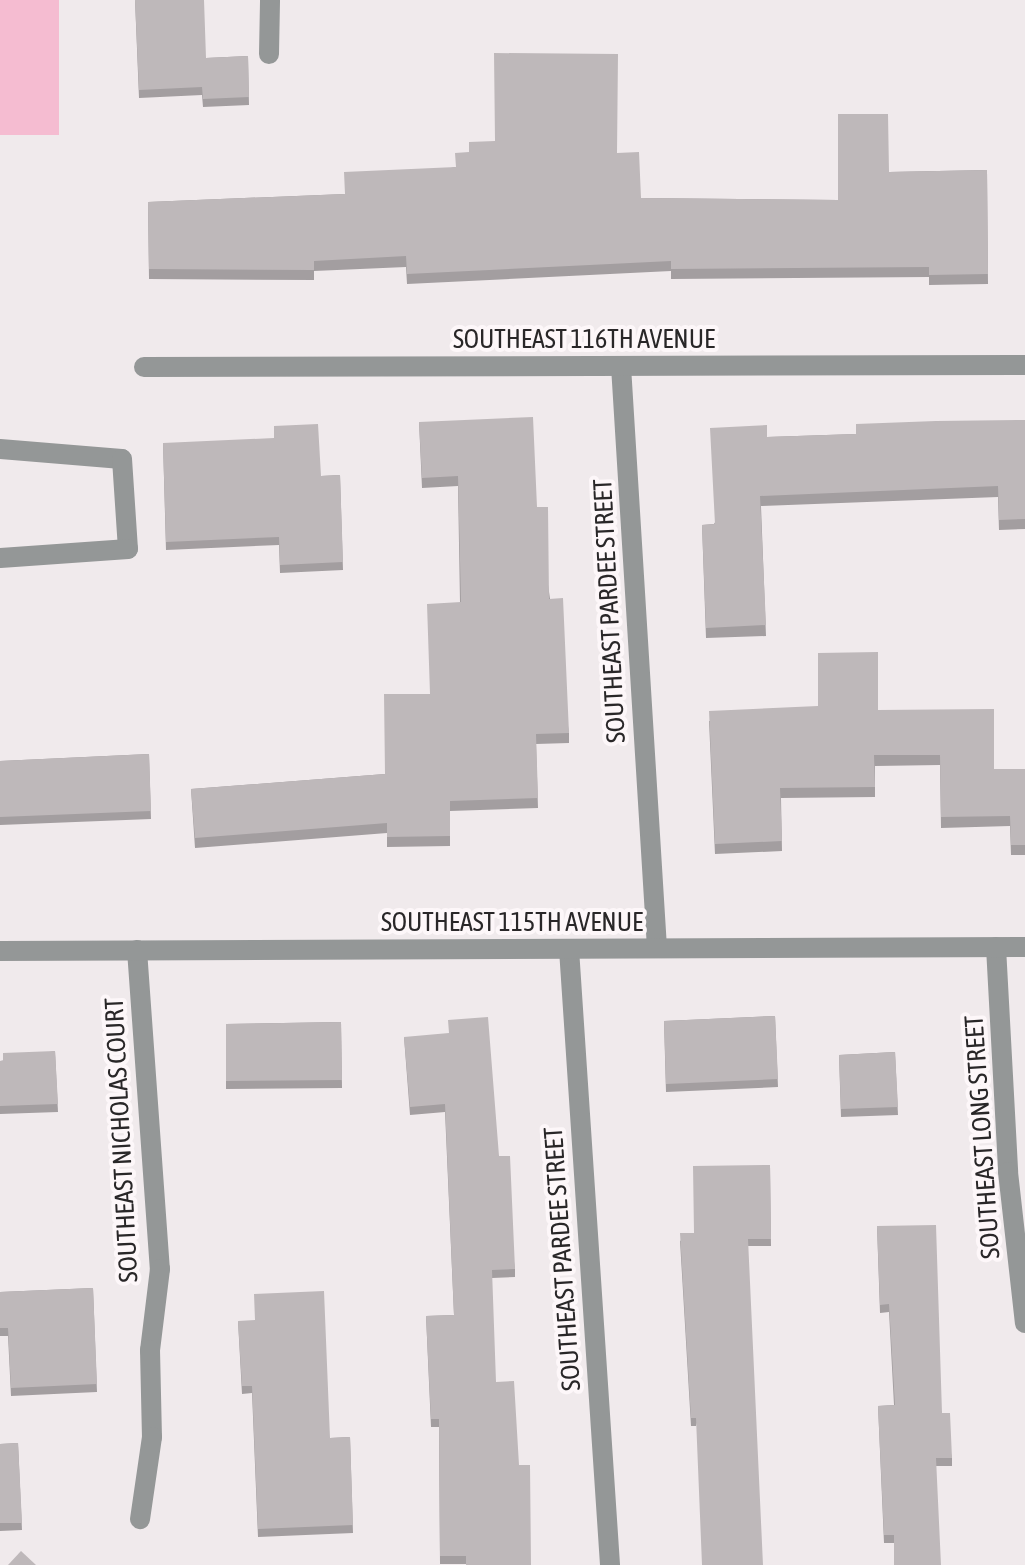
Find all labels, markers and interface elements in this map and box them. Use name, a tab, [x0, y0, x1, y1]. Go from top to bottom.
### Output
street label: SOUTHEAST 116TH AVENUE	[453, 324, 715, 356]
street label: SOUTHEAST PARDEE STREET	[588, 478, 632, 744]
street label: SOUTHEAST 115TH AVENUE	[381, 907, 643, 939]
street label: SOUTHEAST NICHOLAS COURT	[99, 997, 145, 1283]
street label: SOUTHEAST LONG STREET	[959, 1014, 1007, 1260]
street label: SOUTHEAST PARDEE STREET	[538, 1126, 588, 1392]

